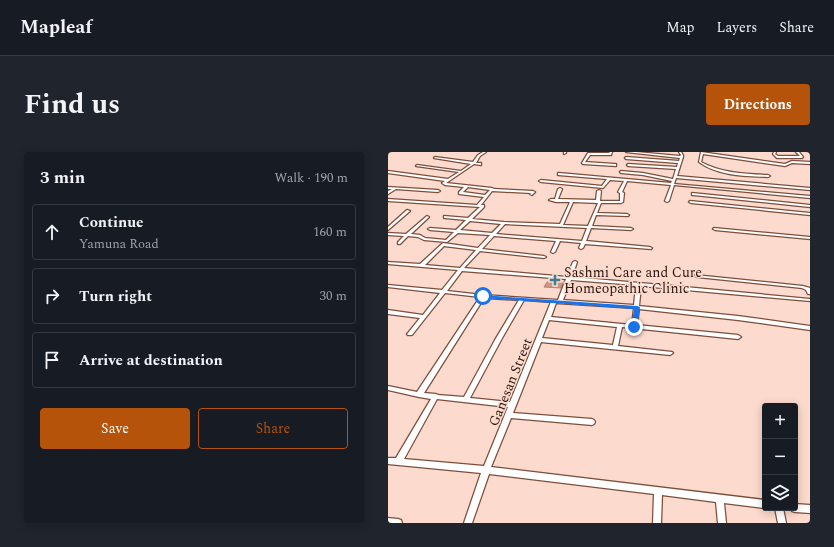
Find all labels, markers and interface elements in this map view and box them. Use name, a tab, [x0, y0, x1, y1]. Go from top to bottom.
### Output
text: Mapleaf	[20, 13, 92, 42]
text: Map	[666, 17, 695, 38]
text: Layers	[717, 17, 757, 38]
text: Share	[779, 17, 814, 38]
text: Find us	[24, 83, 120, 126]
button: Directions	[706, 84, 810, 125]
text: 3 min	[40, 165, 85, 191]
text: Walk · 190 m	[274, 168, 348, 188]
text: Continue	[79, 211, 144, 234]
icon: ahead	[41, 221, 63, 243]
text: 160 m	[313, 222, 347, 242]
text: Yamuna Road	[79, 234, 159, 254]
place label: Sashmi Care and Cure Homeopathic Clinic	[564, 262, 702, 299]
marker: Sashmi Care and Cure Homeopathic Clinic	[549, 274, 561, 286]
icon: right	[41, 285, 63, 307]
text: Turn right	[79, 285, 152, 308]
text: 30 m	[320, 286, 347, 306]
route start	[474, 287, 492, 305]
route end	[625, 318, 643, 336]
street label: Ganesan Street	[483, 335, 538, 430]
icon: arrive	[41, 349, 63, 371]
text: Arrive at destination	[79, 349, 223, 372]
map controls	[762, 403, 798, 511]
button: +	[762, 403, 798, 439]
button: Save	[40, 408, 190, 449]
button: Share	[198, 408, 348, 449]
button: −	[762, 439, 798, 475]
button: layers	[762, 475, 798, 511]

